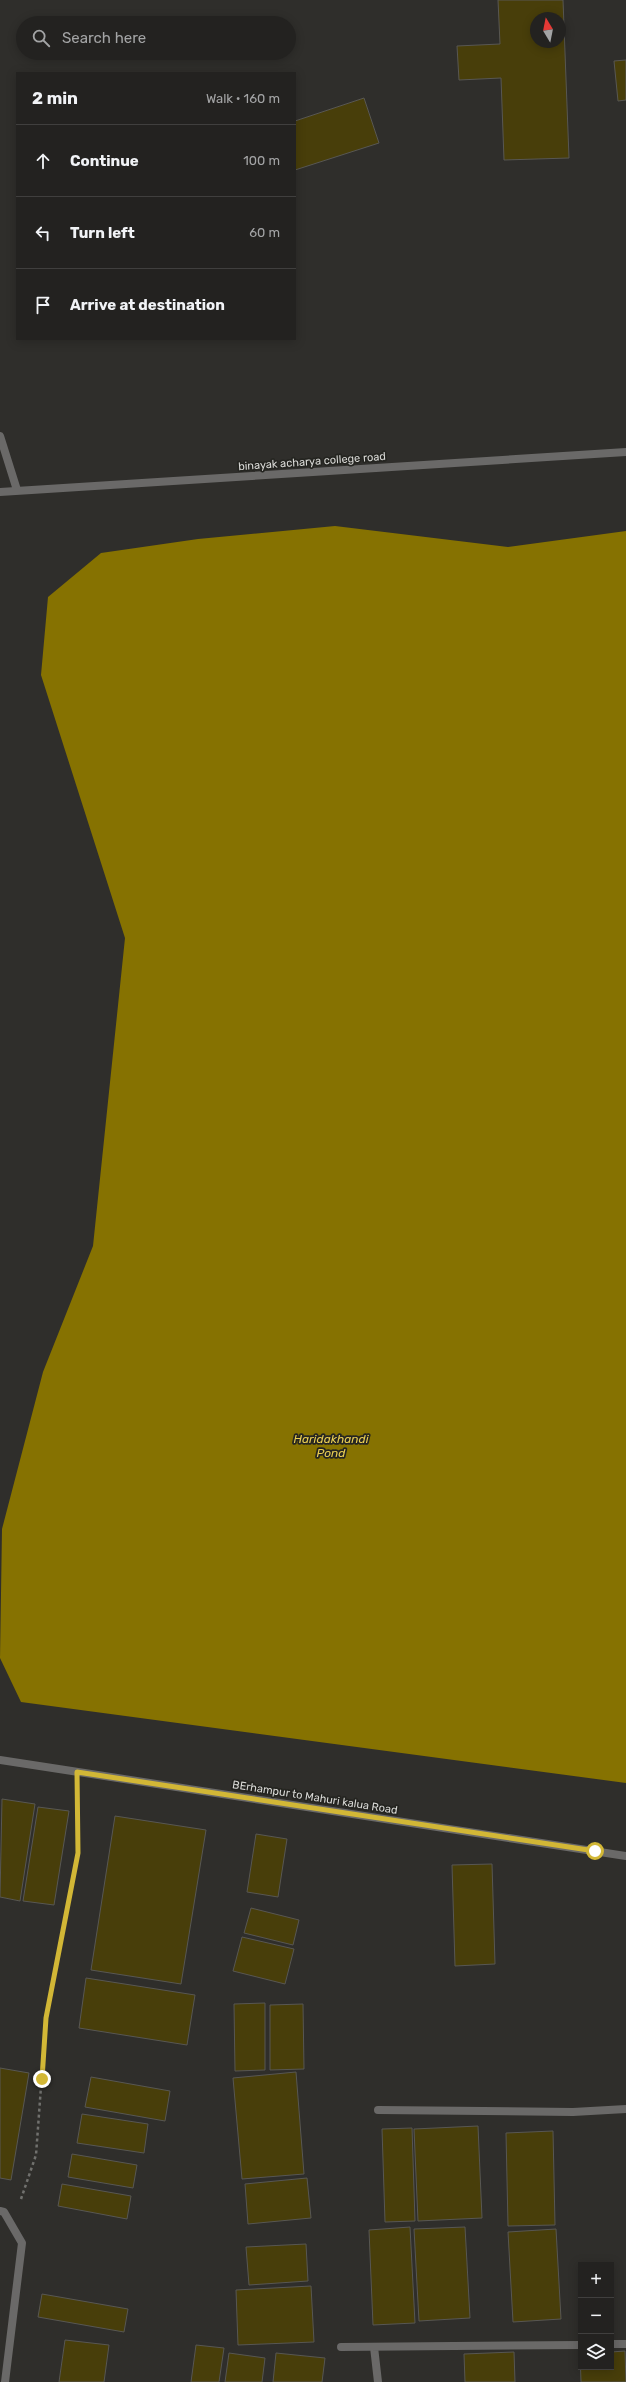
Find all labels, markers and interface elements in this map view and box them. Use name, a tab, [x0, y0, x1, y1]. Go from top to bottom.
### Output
north arrow	[530, 12, 566, 48]
search box	[16, 16, 296, 60]
icon: search	[30, 27, 52, 49]
text: Search here	[62, 29, 146, 47]
text: 2 min	[32, 88, 78, 108]
text: Walk · 160 m	[206, 91, 280, 106]
icon: ahead	[32, 150, 54, 172]
text: Continue	[70, 152, 139, 170]
text: 100 m	[243, 153, 280, 168]
icon: left	[32, 222, 54, 244]
text: Turn left	[70, 224, 135, 242]
text: 60 m	[249, 225, 280, 240]
icon: arrive	[32, 294, 54, 316]
text: Arrive at destination	[70, 296, 225, 314]
street label: binayak acharya college road	[238, 450, 386, 473]
water label: Haridakhandi Pond	[293, 1432, 370, 1460]
street label: BErhampur to Mahuri kalua Road	[231, 1778, 398, 1817]
route start	[586, 1842, 604, 1860]
route end	[33, 2070, 51, 2088]
map controls	[578, 2262, 614, 2370]
button: +	[578, 2262, 614, 2298]
button: −	[578, 2298, 614, 2334]
button: layers	[578, 2334, 614, 2370]

